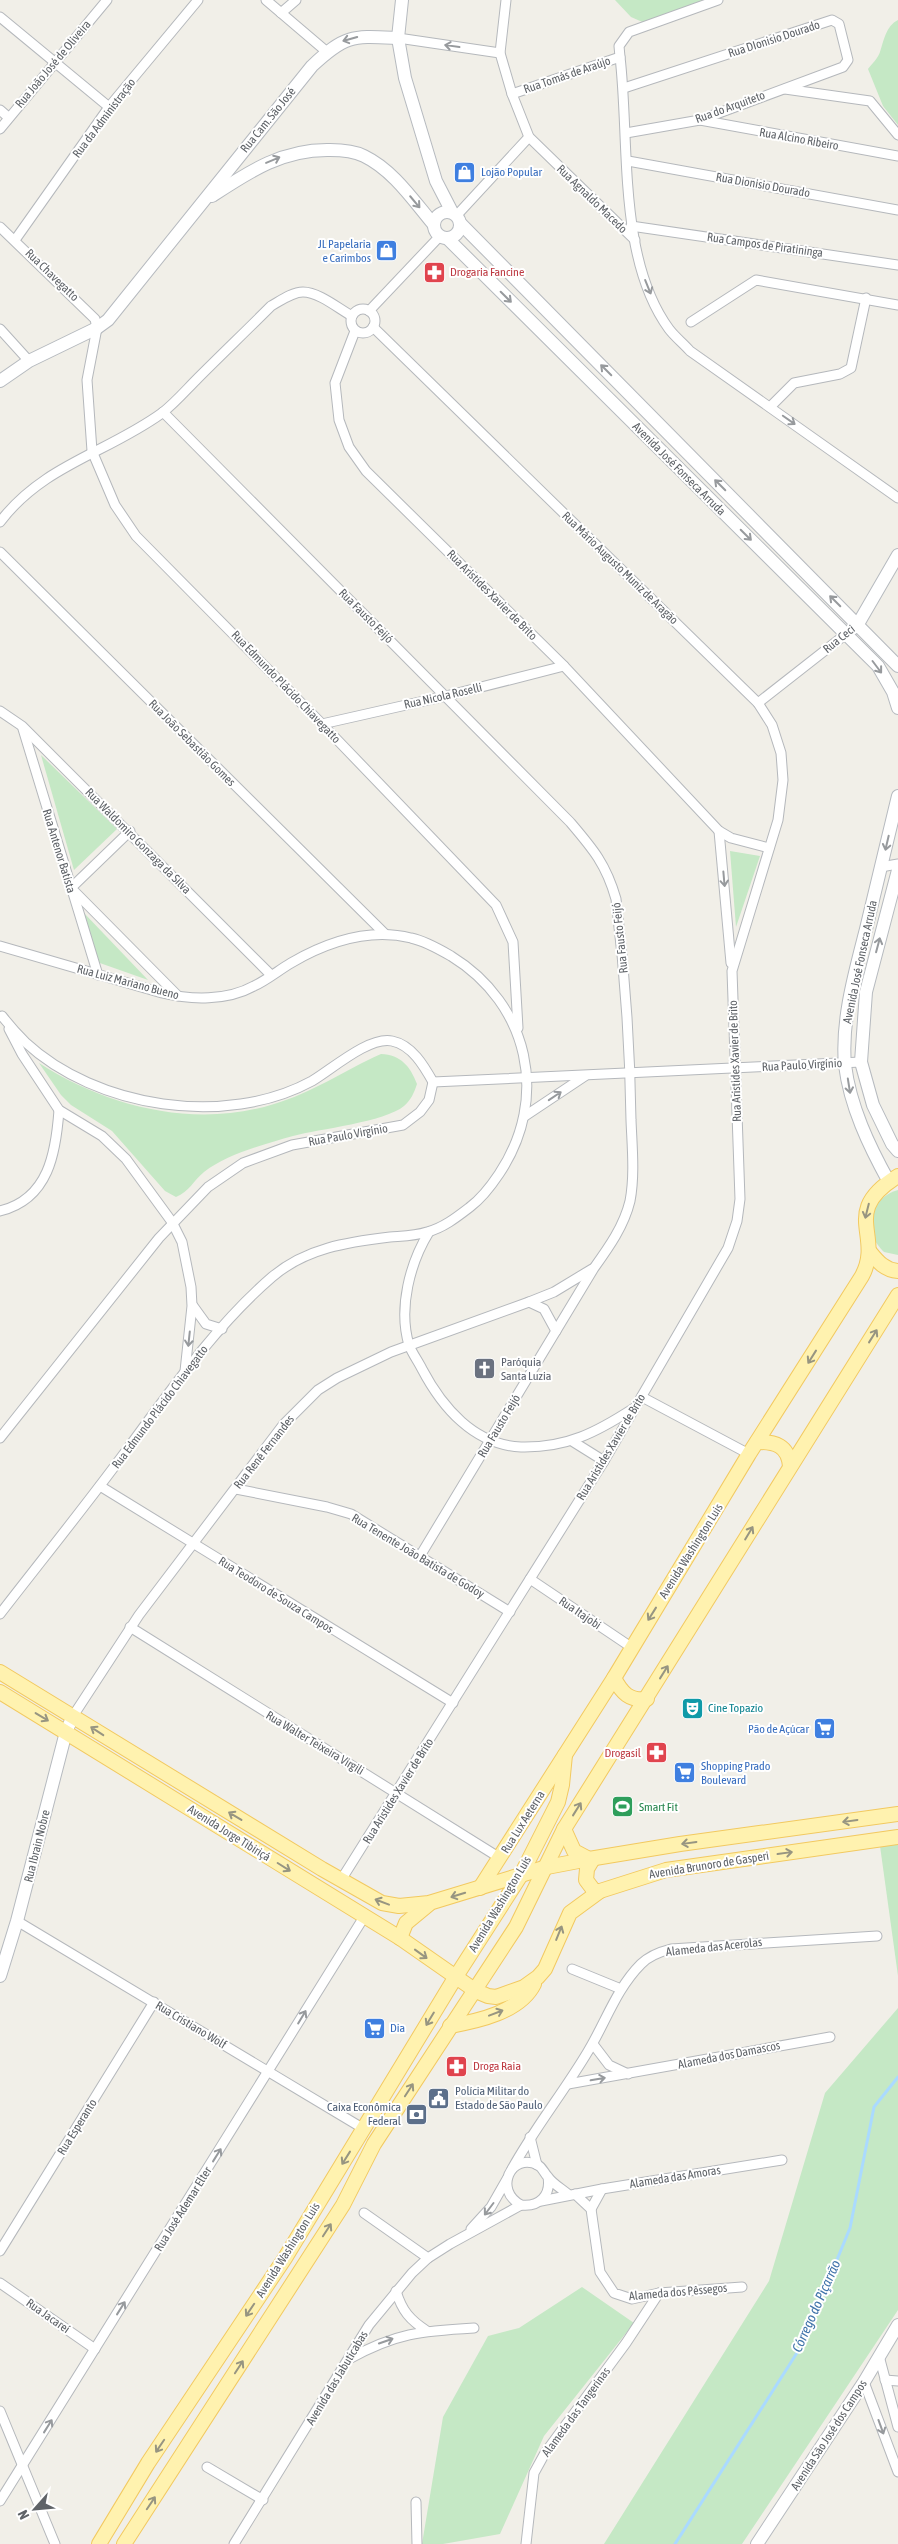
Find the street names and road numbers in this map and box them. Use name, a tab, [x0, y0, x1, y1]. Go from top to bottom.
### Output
street label: Rua João José de Oliveira	[12, 17, 94, 111]
street label: Rua DIonisio Dourado	[726, 17, 822, 60]
street label: Rua Tomás de Araújo	[522, 53, 613, 96]
street label: Rua da Administração	[70, 75, 139, 160]
street label: Rua Cam. São José	[238, 85, 298, 155]
street label: Rua do Arquiteto	[693, 88, 767, 126]
street label: Rua Alcino Ribeiro	[758, 125, 840, 153]
street label: Rua Agnaldo Macedo	[554, 162, 630, 236]
street label: Rua Dionisio Dourado	[715, 170, 812, 200]
street label: Rua Campos de Piratininga	[706, 230, 824, 260]
street label: Rua Chavegatto	[22, 246, 82, 304]
street label: Avenida José Fonseca Arruda	[630, 420, 728, 518]
street label: Rua Mário Augusto Muniz de Aragão	[559, 509, 681, 627]
street label: Rua Aristides Xavier de Brito	[444, 547, 540, 643]
street label: Rua Fausto Feijó	[336, 586, 396, 646]
street label: Rua Ceci	[820, 622, 858, 656]
street label: Rua Edmundo Plácido Chiavegatto	[229, 628, 344, 746]
street label: Rua Nicola Roselli	[403, 680, 483, 712]
street label: Rua João Sebastião Gomes	[146, 697, 238, 789]
street label: Rua Waldomiro Gonzaga da Silva	[82, 785, 194, 897]
street label: Rua Antenor Batista	[40, 807, 78, 895]
street label: Avenida José Fonseca Arruda	[840, 899, 880, 1025]
street label: Rua Fausto Feijó	[609, 902, 631, 974]
street label: Rua Luiz Mariano Bueno	[75, 962, 181, 1002]
street label: Rua Aristides Xavier de Brito	[726, 1000, 744, 1122]
street label: Rua Paulo Virgínio	[762, 1056, 843, 1074]
street label: Rua Paulo Virgínio	[307, 1121, 389, 1149]
street label: Rua Edmundo Plácido Chiavegatto	[109, 1342, 211, 1471]
street label: Rua Aristides Xavier de Brito	[574, 1391, 649, 1503]
street label: Rua Fausto Feijó	[475, 1392, 523, 1460]
street label: Rua Renê Fernandes	[231, 1412, 297, 1492]
street label: Avenida Washington Luis	[656, 1501, 726, 1601]
street label: Rua Tenente João Batista de Godoy	[349, 1511, 487, 1601]
street label: Rua Teodoro de Souza Campos	[216, 1554, 336, 1636]
street label: Rua Itajobi	[556, 1594, 604, 1632]
street label: Rua Walter Teixeira Virgili	[263, 1708, 367, 1778]
street label: Rua Aristides Xavier de Brito	[360, 1735, 436, 1846]
street label: Rua Lux Aeterna	[498, 1788, 548, 1856]
street label: Avenida Jorge Tibiriçá	[185, 1802, 273, 1864]
street label: Rua Ibrain Nobre	[21, 1808, 53, 1884]
street label: Avenida Brunoro de Gasperi	[648, 1849, 770, 1881]
street label: Avenida Washington Luis	[466, 1854, 534, 1954]
street label: Alameda das Acerolas	[665, 1935, 763, 1959]
street label: Rua Cristiano Wolf	[153, 1998, 230, 2052]
street label: Alameda dos Damascos	[677, 2038, 781, 2072]
street label: Rua Esperanto	[54, 2096, 100, 2158]
street label: Alameda das Amoras	[628, 2163, 722, 2191]
street label: Rua José Ademar Elter	[151, 2164, 215, 2254]
street label: Avenida Washington Luis	[253, 2200, 323, 2300]
street label: Alameda dos Pêssegos	[628, 2281, 728, 2303]
street label: Rua Jacareí	[23, 2296, 73, 2336]
street label: Avenida das Jabuticabas	[303, 2328, 371, 2428]
street label: Alameda das Tangerinas	[539, 2365, 613, 2459]
street label: Avenida São José dos Campos	[788, 2377, 870, 2493]

